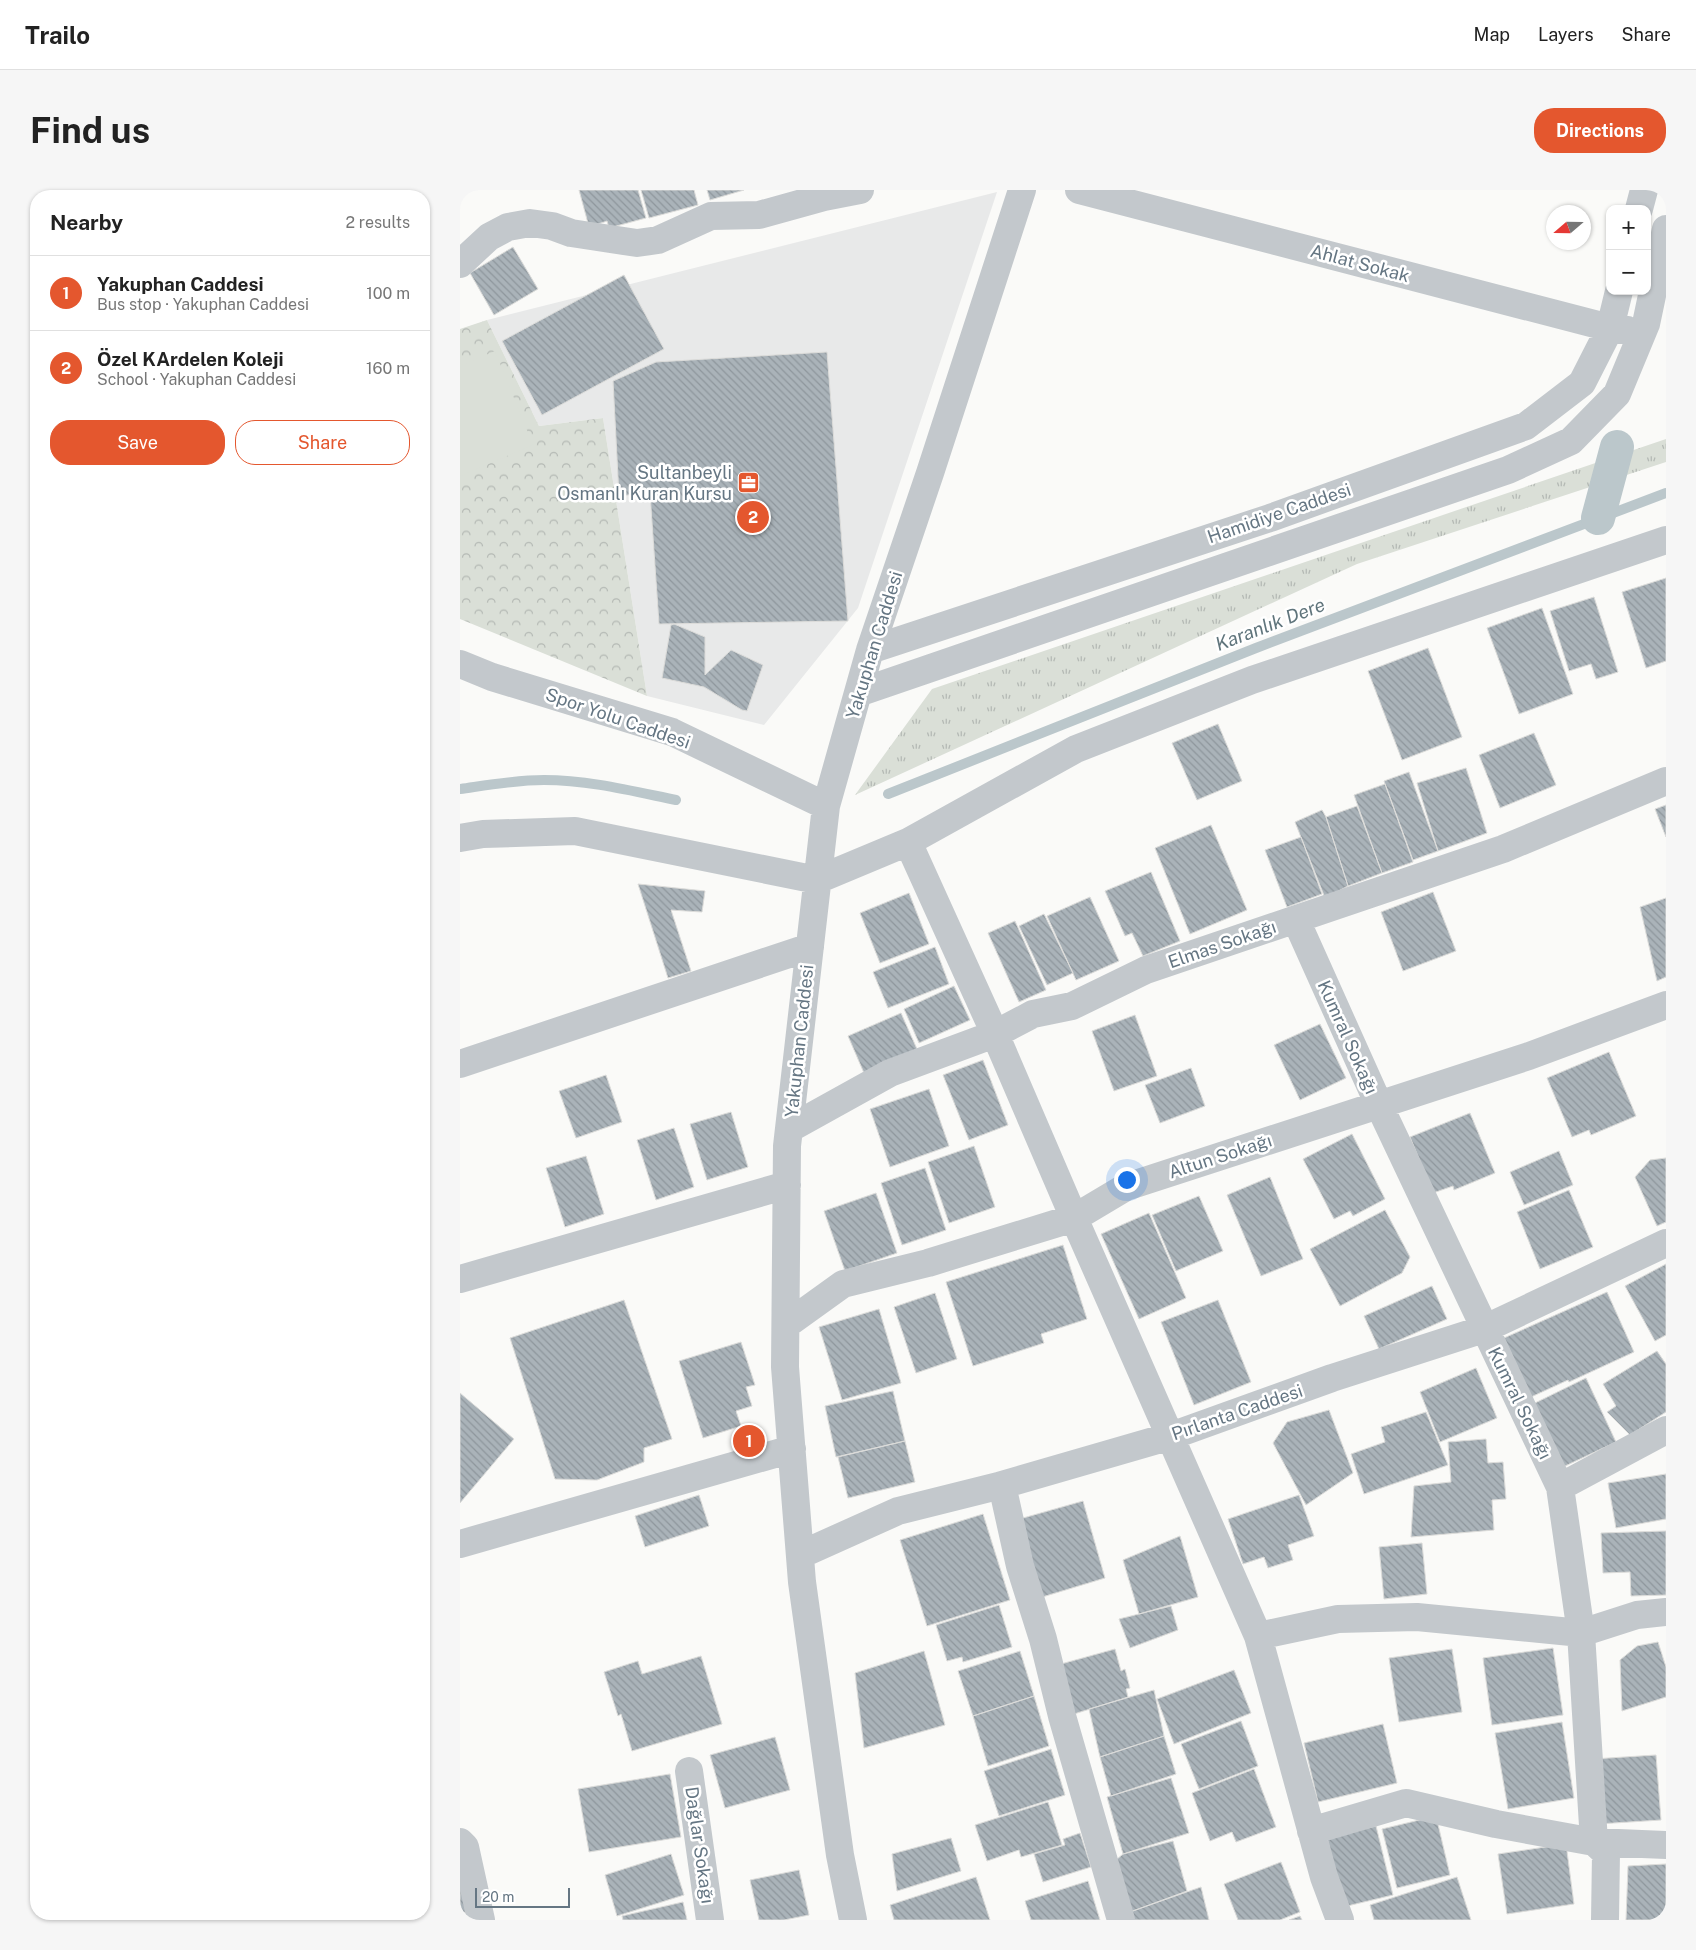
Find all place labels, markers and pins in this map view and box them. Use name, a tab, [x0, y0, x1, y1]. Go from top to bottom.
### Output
place label: Sultanbeyli Osmanlı Kuran Kursu	[557, 462, 732, 504]
office icon: Sultanbeyli Osmanlı Kuran Kursu	[736, 470, 760, 494]
pin: 2	[737, 498, 769, 536]
pin: 1	[733, 1422, 765, 1460]

